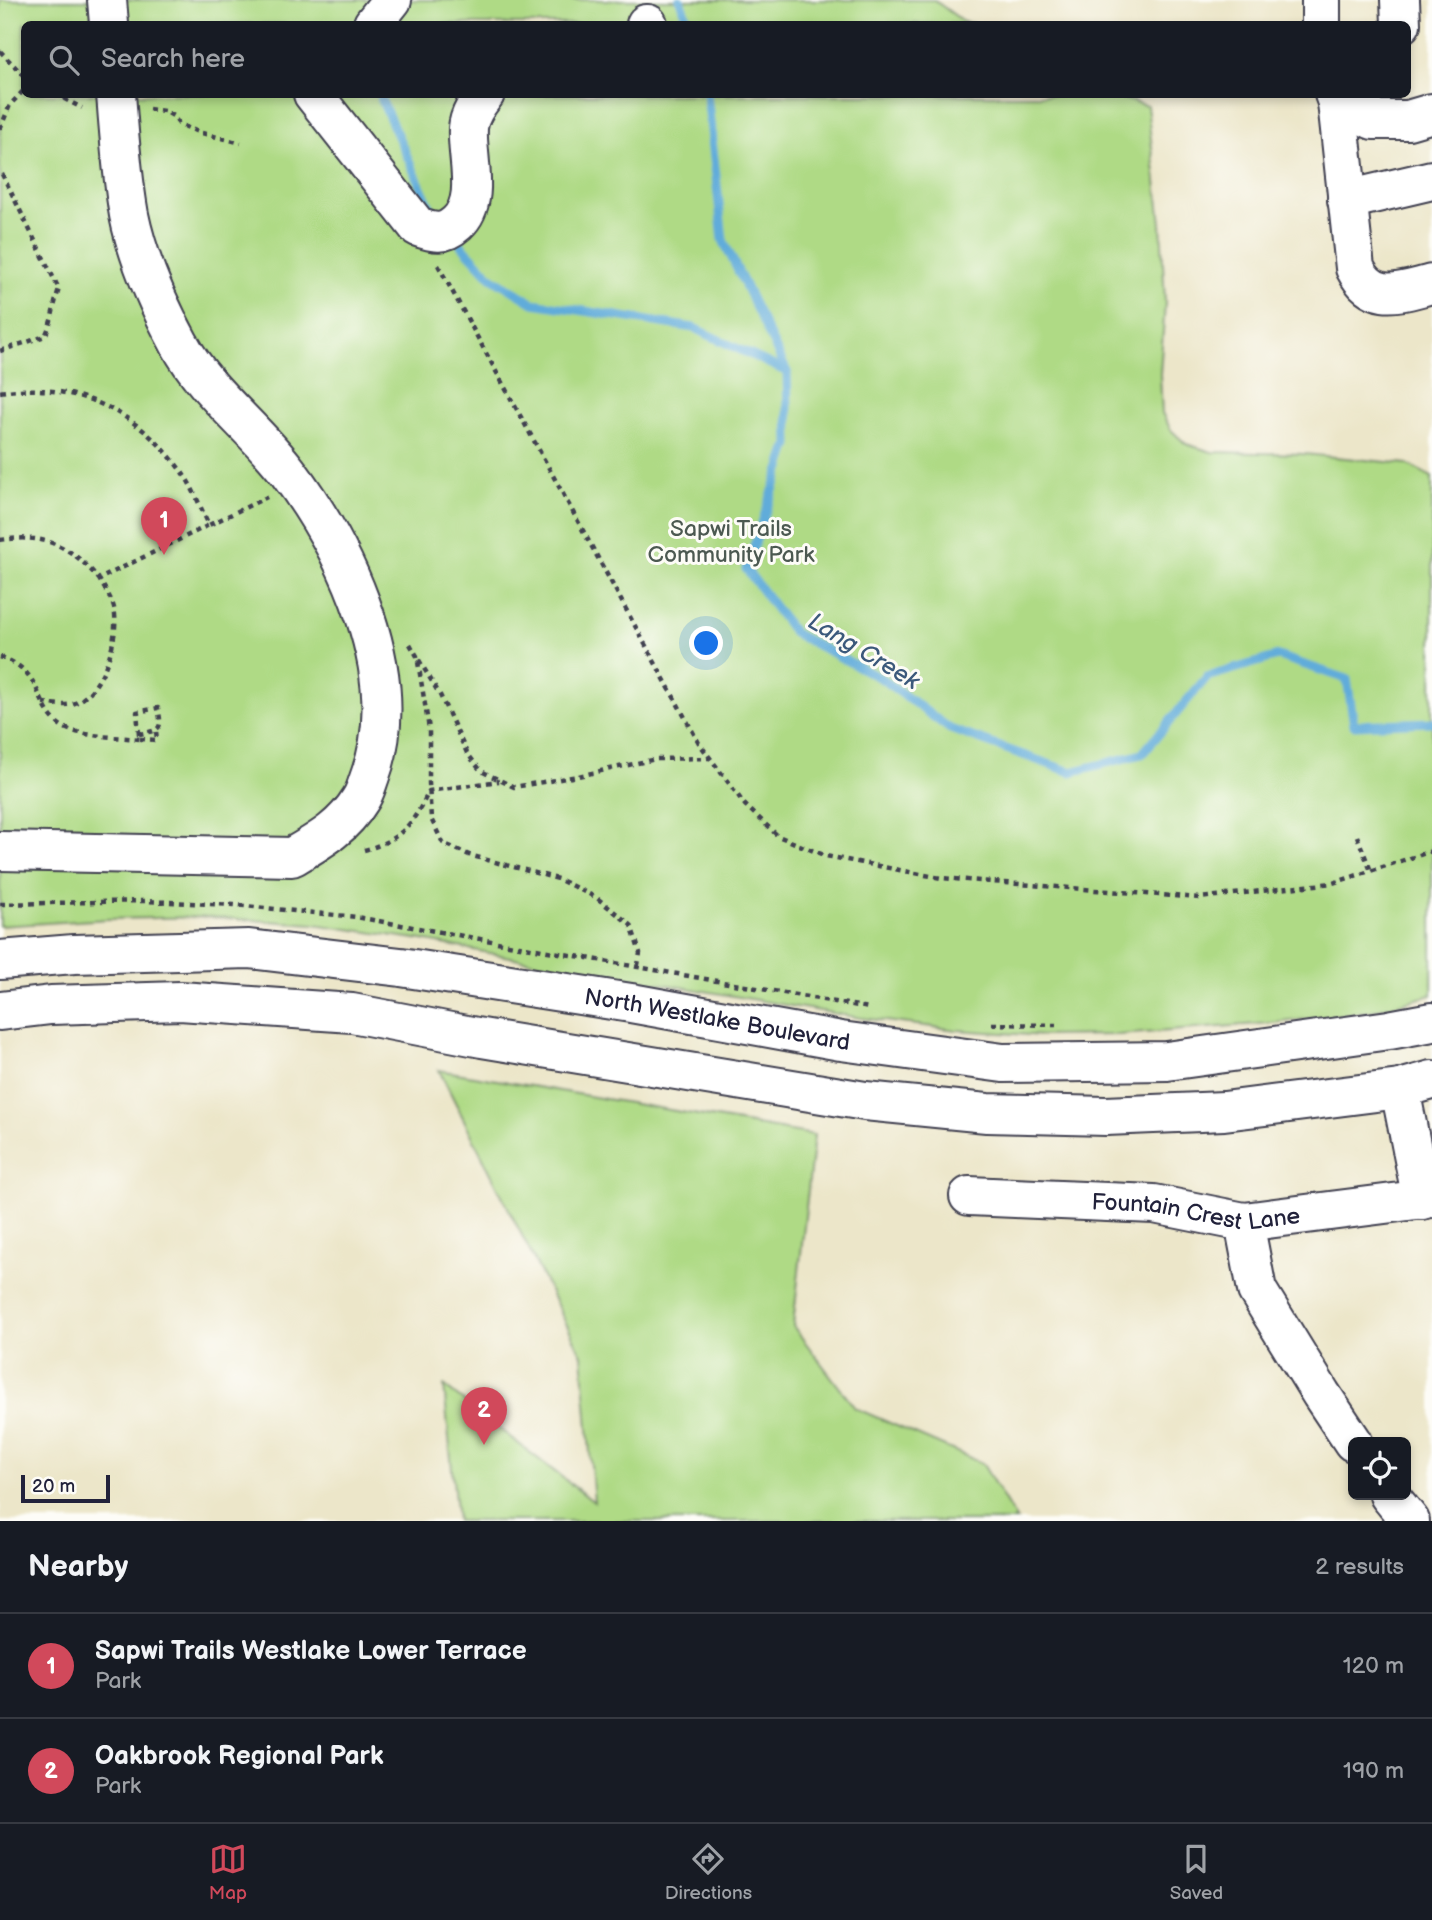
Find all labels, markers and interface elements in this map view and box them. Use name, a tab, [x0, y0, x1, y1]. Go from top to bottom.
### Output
search box	[21, 21, 1411, 98]
icon: search	[45, 41, 83, 79]
text: Search here	[101, 44, 245, 75]
pin: 1	[141, 497, 187, 555]
park label: Sapwi Trails Community Park	[648, 515, 815, 569]
water label: Lang Creek	[803, 607, 926, 697]
your location	[689, 626, 723, 660]
street label: North Westlake Boulevard	[582, 983, 852, 1057]
street label: Fountain Crest Lane	[1091, 1188, 1302, 1237]
pin: 2	[461, 1387, 507, 1445]
map controls	[1348, 1437, 1411, 1500]
button: locate	[1348, 1437, 1411, 1500]
scale bar	[21, 1472, 110, 1504]
text: 20 m	[32, 1475, 75, 1498]
text: Nearby	[28, 1549, 128, 1585]
text: 2 results	[1315, 1553, 1404, 1581]
text: Sapwi Trails Westlake Lower Terrace	[95, 1636, 527, 1667]
text: 1	[46, 1652, 56, 1680]
text: 120 m	[1343, 1652, 1404, 1680]
text: Park	[95, 1667, 141, 1695]
text: Oakbrook Regional Park	[95, 1741, 384, 1772]
text: 2	[44, 1757, 58, 1785]
text: 190 m	[1343, 1757, 1404, 1785]
text: Park	[95, 1772, 141, 1800]
tab: Map	[209, 1840, 247, 1905]
tab: Directions	[665, 1840, 752, 1905]
tab: Saved	[1170, 1840, 1223, 1905]

